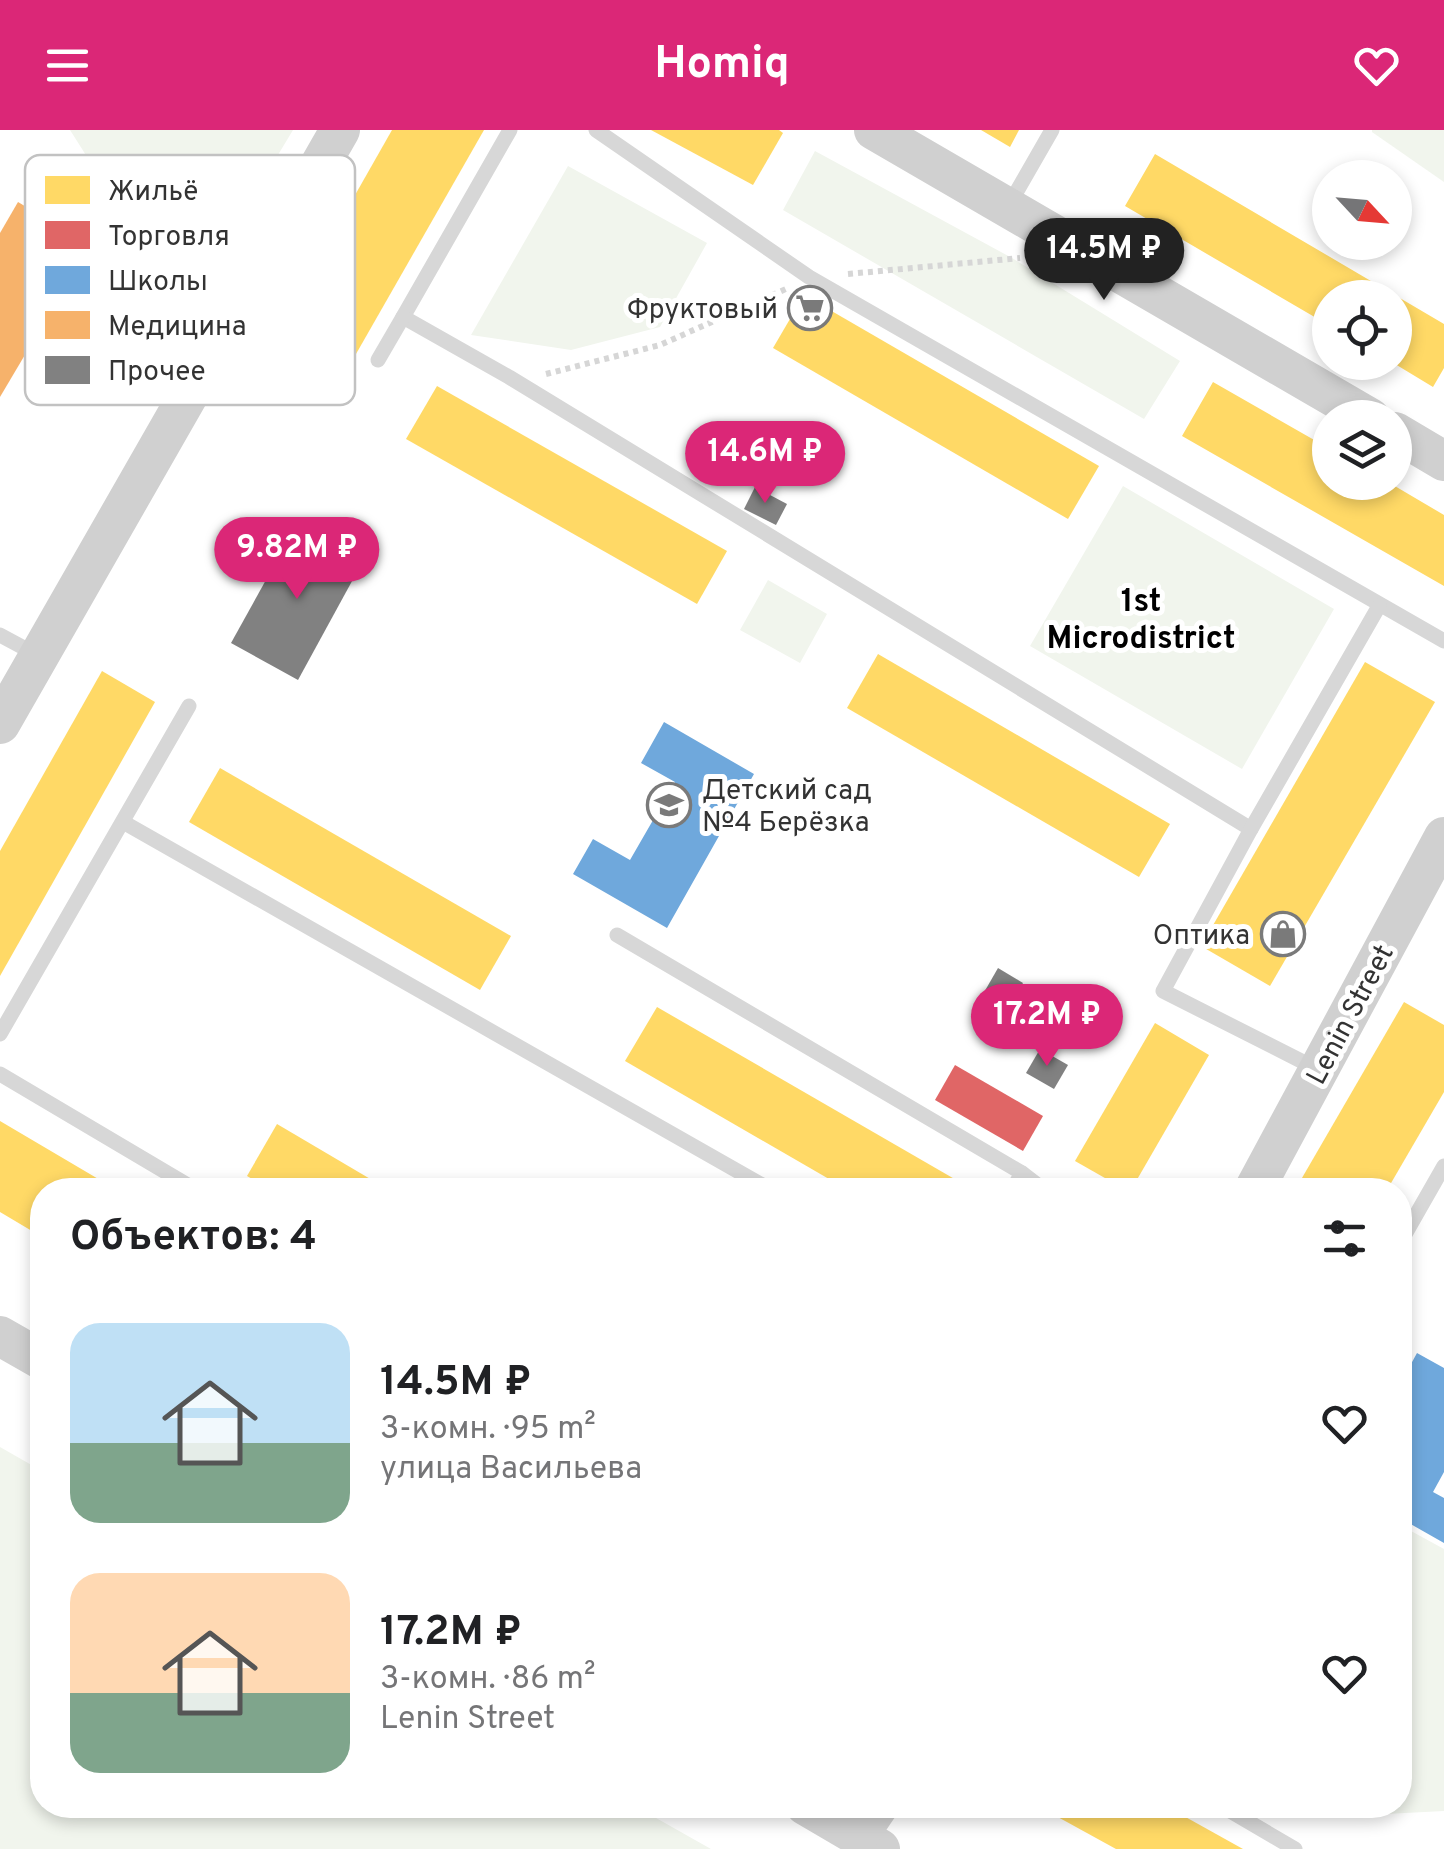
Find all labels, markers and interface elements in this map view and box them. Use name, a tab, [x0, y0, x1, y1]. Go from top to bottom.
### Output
text: Homiq	[654, 37, 790, 94]
icon: menu	[40, 38, 95, 93]
icon: heart	[1349, 38, 1404, 93]
legend	[25, 155, 355, 405]
north arrow	[1312, 160, 1412, 260]
map controls	[1312, 160, 1412, 500]
text: Жильё	[108, 175, 198, 211]
pin: 14.5M ₽	[1012, 218, 1196, 303]
text: Торговля	[108, 220, 230, 256]
text: 14.5M ₽	[1046, 230, 1162, 270]
text: Школы	[108, 265, 208, 301]
button: locate	[1312, 280, 1412, 380]
supermarket icon: Фруктовый	[787, 285, 833, 331]
place label: Фруктовый	[627, 293, 778, 329]
text: Медицина	[108, 310, 246, 346]
text: Прочее	[108, 355, 206, 391]
button: layers	[1312, 400, 1412, 500]
pin: 14.6M ₽	[673, 421, 857, 506]
text: 14.6M ₽	[707, 433, 823, 473]
pin: 9.82M ₽	[205, 517, 389, 602]
text: 9.82M ₽	[236, 529, 358, 569]
district label: 1st Microdistrict	[1047, 583, 1236, 660]
place label: Детский сад №4 Берёзка	[702, 774, 872, 842]
school or university icon: Детский сад №4 Берёзка	[646, 782, 692, 828]
shop icon: Оптика	[1260, 911, 1306, 957]
place label: Оптика	[1153, 919, 1250, 955]
street label: Lenin Street	[1300, 939, 1404, 1092]
pin: 17.2M ₽	[955, 984, 1139, 1069]
text: 17.2M ₽	[993, 996, 1101, 1036]
icon: filters	[1317, 1211, 1372, 1266]
text: Объектов: 4	[70, 1212, 317, 1265]
text: 14.5M ₽	[380, 1357, 532, 1410]
icon: home	[150, 1363, 270, 1483]
icon: heart	[1317, 1396, 1372, 1451]
text: 3-комн. · 95 m²	[380, 1410, 596, 1450]
text: улица Васильева	[380, 1450, 642, 1490]
text: 17.2M ₽	[380, 1607, 522, 1660]
icon: home	[150, 1613, 270, 1733]
icon: heart	[1317, 1646, 1372, 1701]
text: 3-комн. · 86 m²	[380, 1660, 596, 1700]
text: Lenin Street	[380, 1700, 555, 1740]

